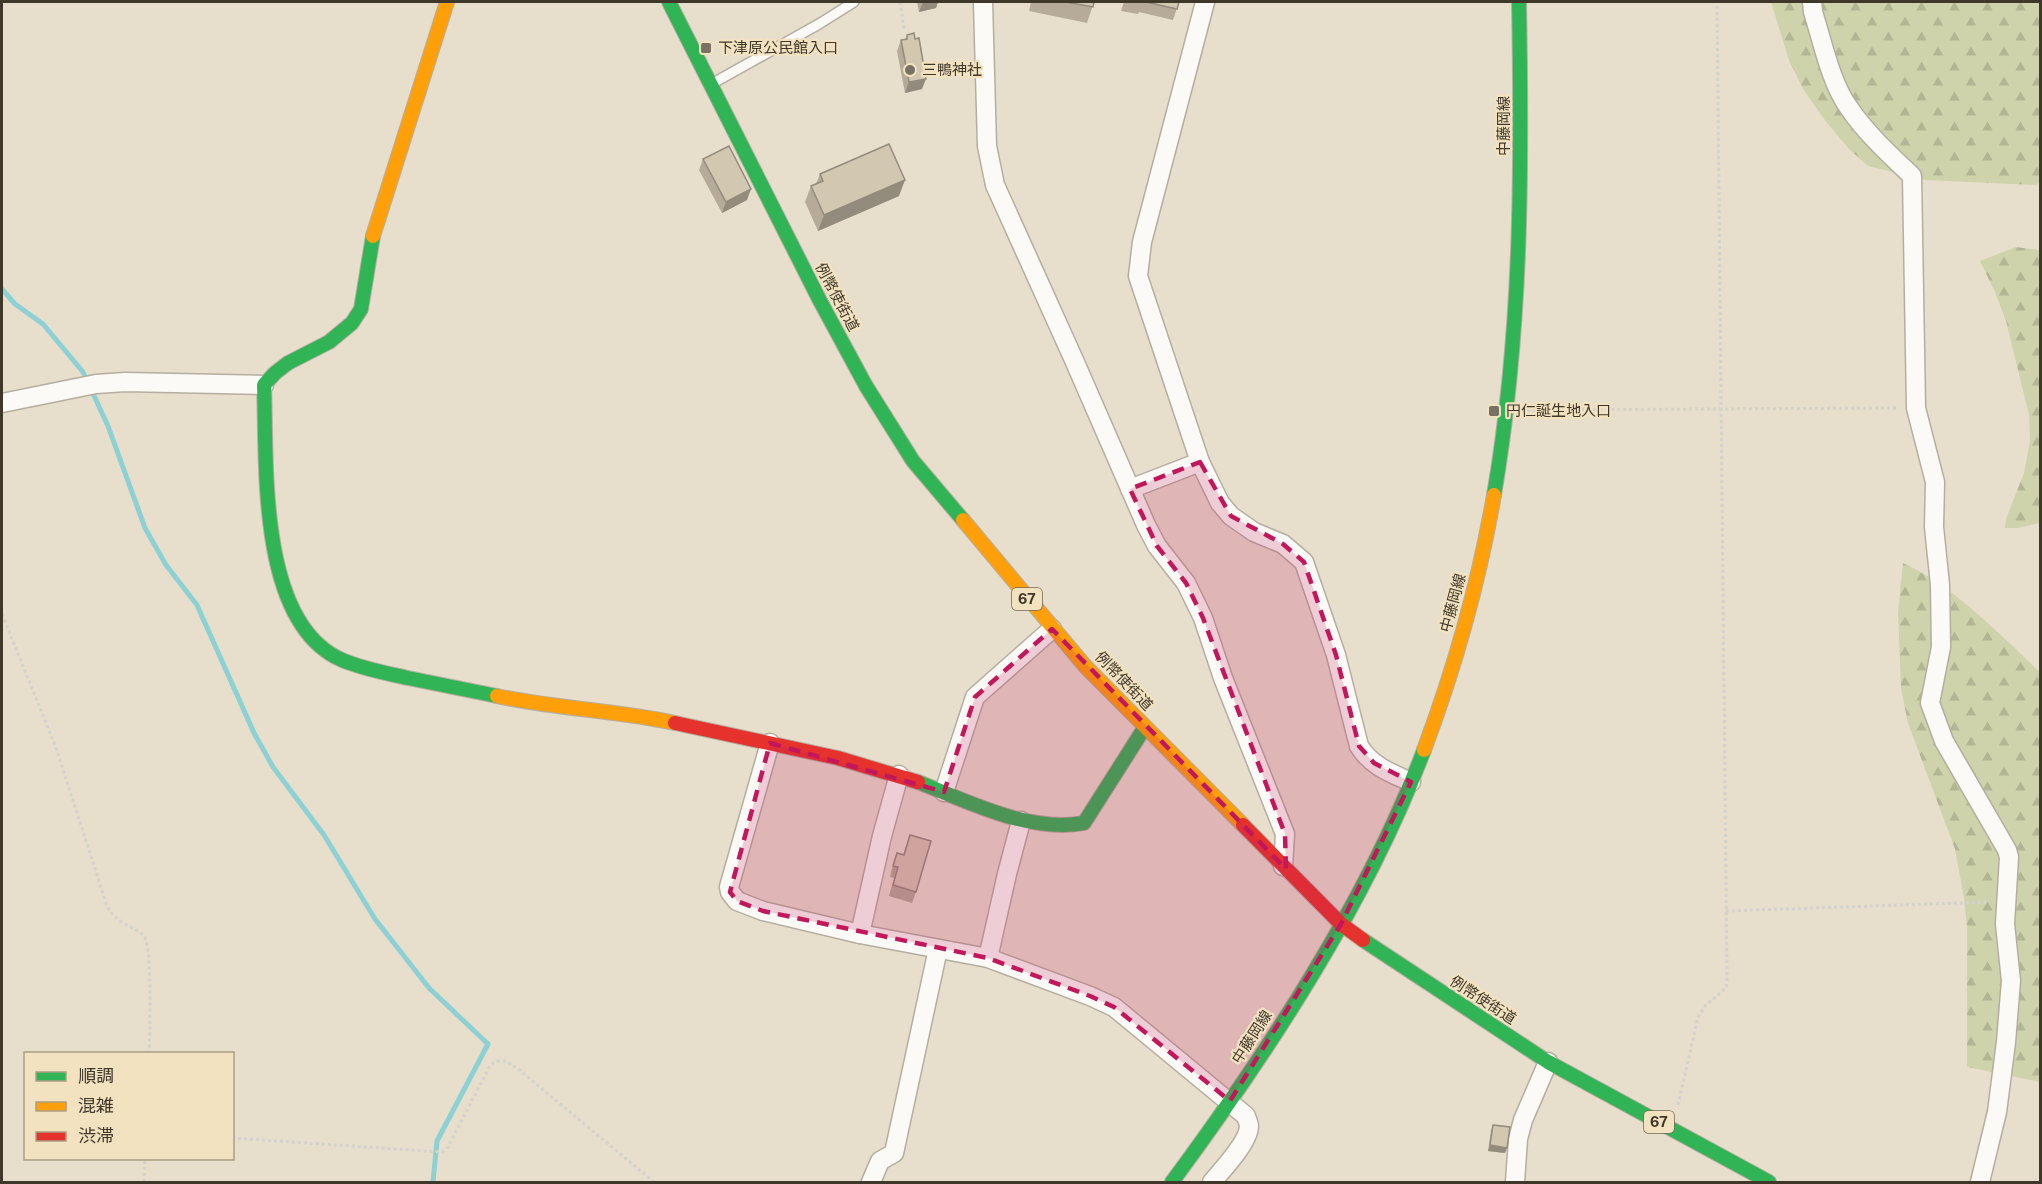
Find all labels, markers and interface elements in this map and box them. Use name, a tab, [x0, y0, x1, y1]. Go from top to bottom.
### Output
place label: 下津原公民館入口	[718, 39, 838, 56]
marker: 下津原公民館入口	[699, 41, 713, 55]
place label: 三鴨神社	[922, 61, 982, 78]
marker: 三鴨神社	[903, 63, 917, 77]
street label: 中藤岡線	[1495, 96, 1512, 156]
street label: 例幣使街道	[812, 260, 863, 334]
place label: 円仁誕生地入口	[1506, 402, 1611, 419]
marker: 円仁誕生地入口	[1487, 404, 1501, 418]
street label: 中藤岡線	[1437, 572, 1468, 634]
road number: 67	[1012, 588, 1042, 610]
street label: 例幣使街道	[1092, 648, 1157, 714]
street label: 例幣使街道	[1447, 972, 1519, 1027]
street label: 中藤岡線	[1228, 1007, 1275, 1067]
legend	[24, 1052, 234, 1160]
text: 順調	[78, 1065, 114, 1086]
text: 混雑	[78, 1095, 114, 1116]
road number: 67	[1644, 1111, 1674, 1133]
text: 渋滞	[78, 1125, 114, 1146]

